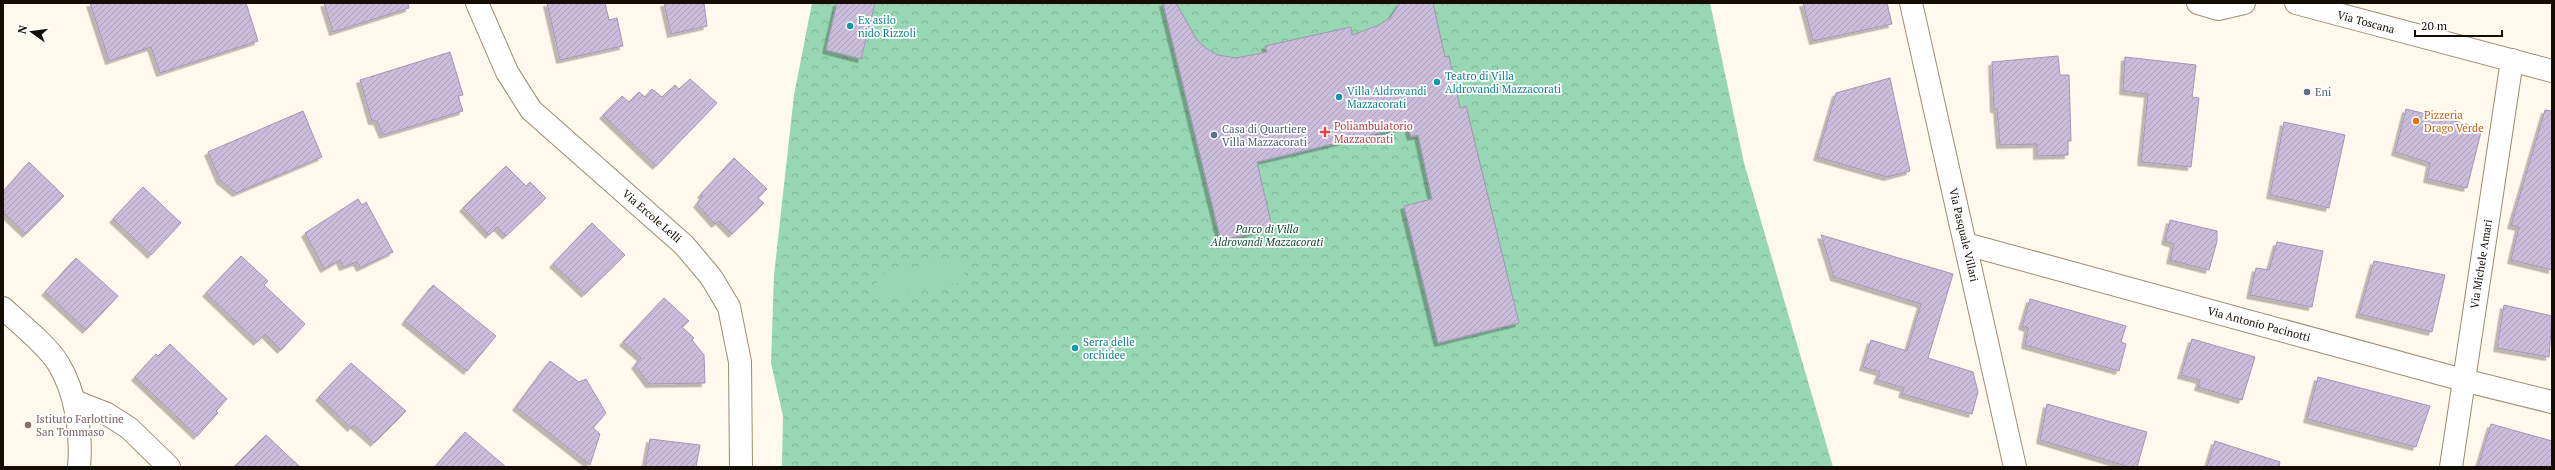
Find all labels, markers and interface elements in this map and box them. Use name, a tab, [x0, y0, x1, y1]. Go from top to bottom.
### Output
street label: Via Toscana	[2336, 8, 2397, 36]
north arrow	[12, 12, 52, 52]
scale bar	[2415, 12, 2502, 38]
place label: Ex asilo nido Rizzoli	[858, 13, 916, 40]
text: 20 m	[2421, 18, 2448, 33]
marker: Ex asilo nido Rizzoli	[845, 21, 855, 31]
text: N	[14, 23, 30, 35]
place label: Teatro di Villa Aldrovandi Mazzacorati	[1445, 69, 1561, 96]
marker: Teatro di Villa Aldrovandi Mazzacorati	[1432, 77, 1442, 87]
place label: Villa Aldrovandi Mazzacorati	[1347, 84, 1427, 111]
place label: Eni	[2315, 85, 2331, 99]
marker: Eni	[2302, 87, 2312, 97]
marker: Villa Aldrovandi Mazzacorati	[1334, 92, 1344, 102]
place label: Pizzeria Drago Verde	[2424, 108, 2484, 135]
marker: Pizzeria Drago Verde	[2411, 116, 2421, 126]
place label: Poliambulatorio Mazzacorati	[1334, 119, 1413, 146]
place label: Casa di Quartiere Villa Mazzacorati	[1222, 122, 1307, 149]
marker: Poliambulatorio Mazzacorati	[1319, 126, 1331, 138]
marker: Casa di Quartiere Villa Mazzacorati	[1209, 130, 1219, 140]
street label: Via Ercole Lelli	[620, 187, 684, 245]
street label: Via Pasquale Villari	[1946, 187, 1982, 283]
street label: Via Michele Amari	[2467, 218, 2495, 310]
park label: Parco di Villa Aldrovandi Mazzacorati	[1210, 222, 1323, 249]
street label: Via Antonio Pacinotti	[2206, 303, 2312, 345]
place label: Serra delle orchidee	[1083, 335, 1135, 362]
marker: Serra delle orchidee	[1070, 343, 1080, 353]
place label: Istituto Farlottine San Tommaso	[36, 412, 124, 439]
marker: Istituto Farlottine San Tommaso	[23, 420, 33, 430]

